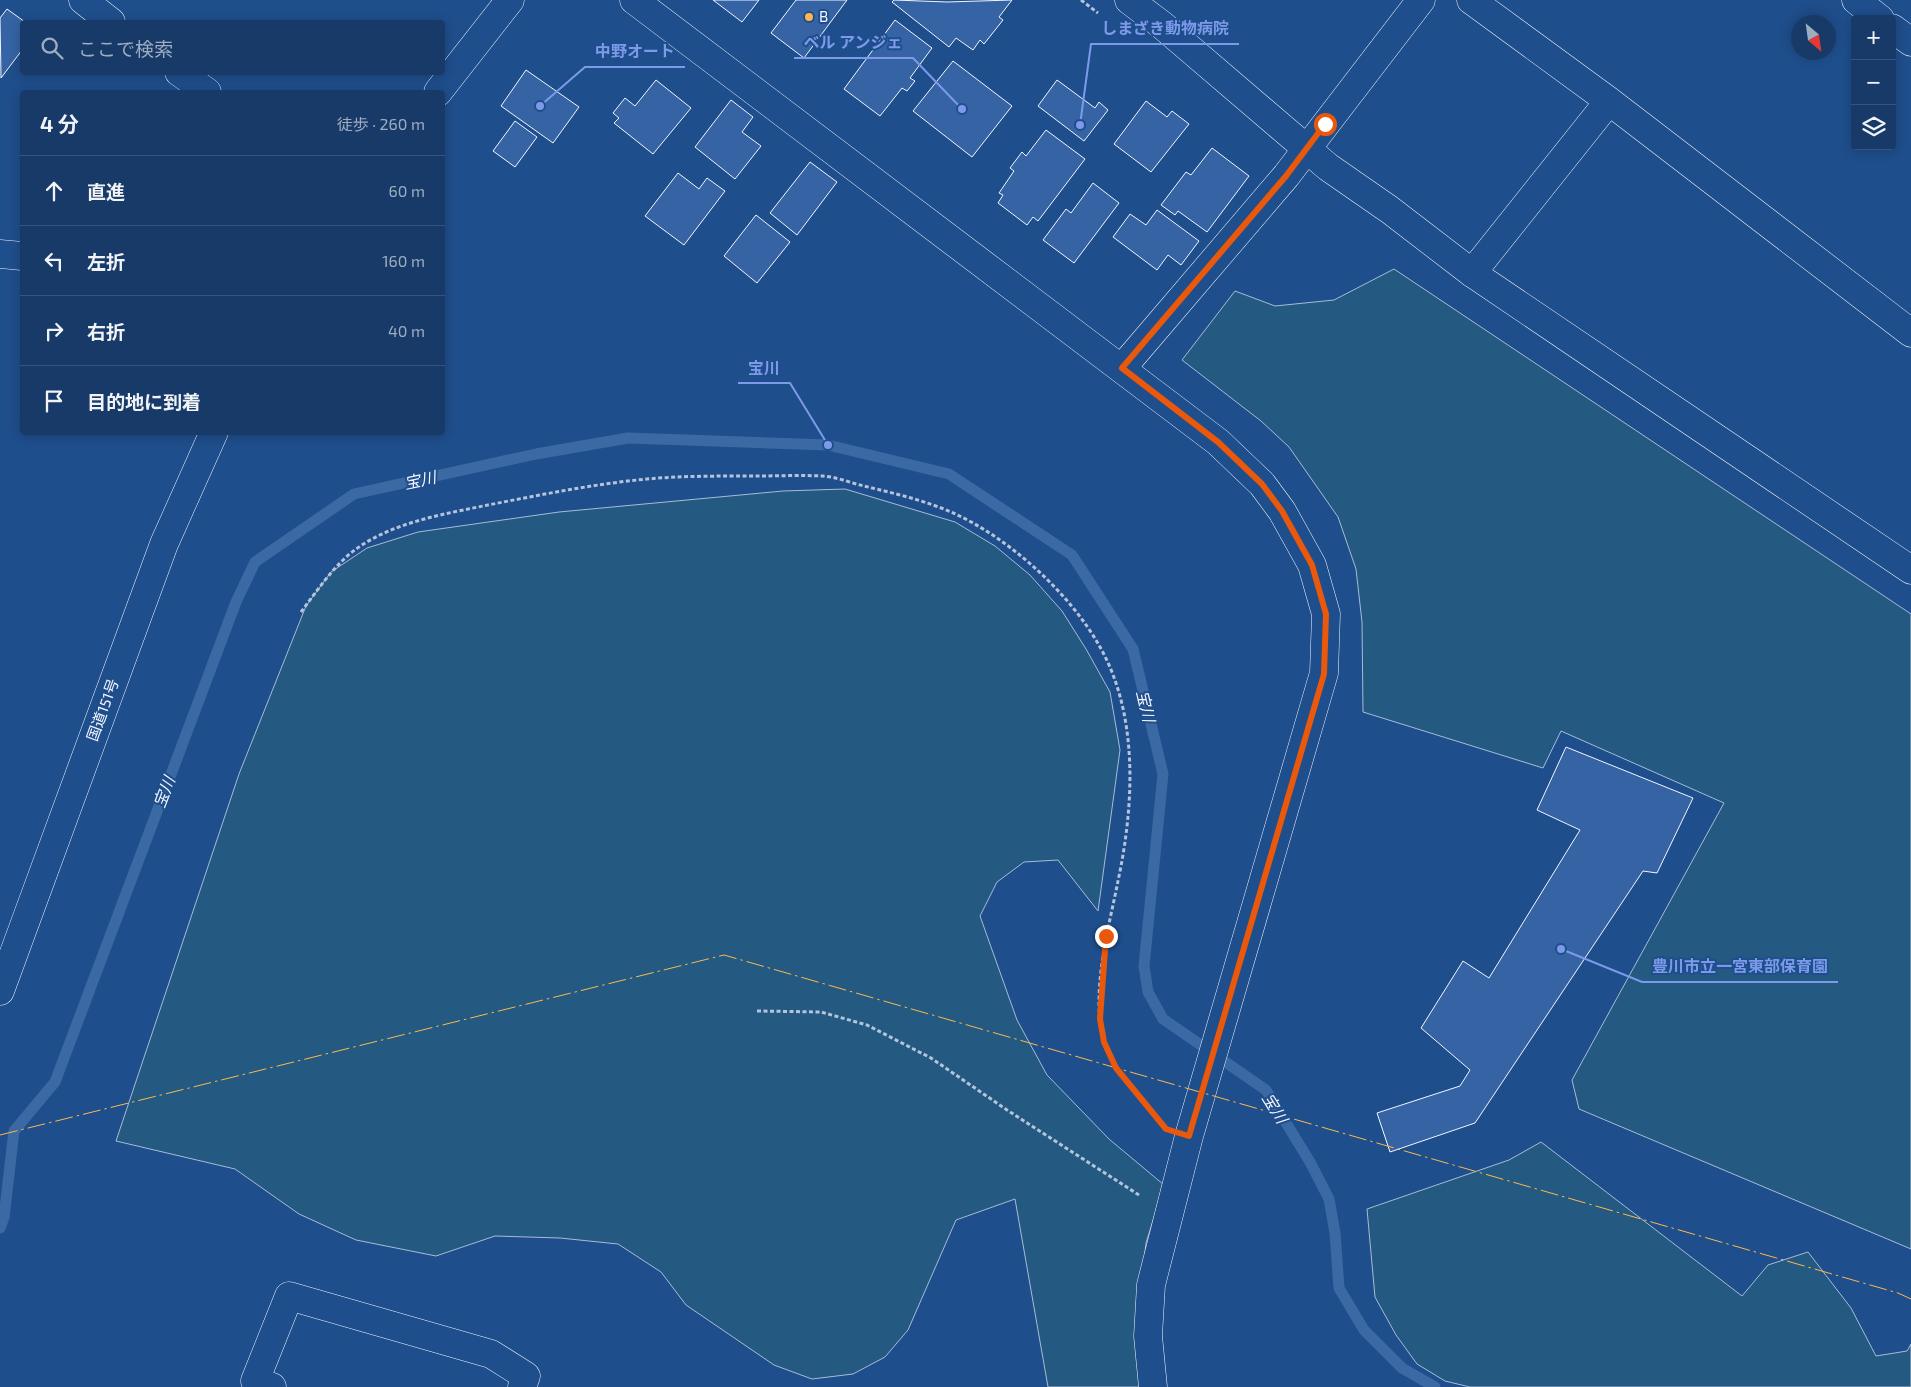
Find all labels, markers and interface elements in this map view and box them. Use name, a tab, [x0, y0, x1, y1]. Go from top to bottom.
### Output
place label: B	[819, 7, 828, 25]
marker: B	[803, 11, 815, 23]
callout: しまざき動物病院	[1091, 13, 1239, 44]
north arrow	[1791, 15, 1836, 60]
map controls	[1851, 15, 1896, 150]
button: +	[1851, 15, 1896, 60]
text: しまざき動物病院	[1101, 18, 1229, 37]
search box	[20, 20, 445, 75]
callout: ベル アンジェ	[794, 27, 913, 58]
text: ベル アンジェ	[804, 32, 902, 51]
icon: search	[38, 34, 66, 62]
callout: 中野オート	[585, 36, 685, 67]
text: ここで検索	[78, 37, 173, 60]
text: 中野オート	[595, 41, 675, 60]
button: −	[1851, 60, 1896, 105]
button: layers	[1851, 105, 1896, 150]
text: 4 分	[40, 111, 79, 136]
route start	[1314, 113, 1337, 136]
text: 徒歩 · 260 m	[337, 114, 425, 133]
icon: ahead	[40, 177, 68, 205]
text: 直進	[87, 180, 125, 203]
text: 60 m	[389, 181, 425, 200]
icon: left	[40, 247, 68, 275]
text: 左折	[87, 250, 125, 273]
text: 160 m	[382, 251, 425, 270]
icon: right	[40, 317, 68, 345]
text: 右折	[87, 320, 125, 343]
text: 40 m	[388, 321, 425, 340]
callout: 宝川	[738, 352, 790, 383]
text: 宝川	[748, 358, 780, 377]
icon: arrive	[40, 387, 68, 415]
text: 目的地に到着	[87, 390, 201, 413]
water label: 宝川	[402, 466, 439, 492]
street label: 国道151号	[82, 676, 122, 743]
water label: 宝川	[1134, 688, 1160, 726]
water label: 宝川	[149, 772, 179, 810]
route end	[1095, 925, 1118, 948]
callout: 豊川市立一宮東部保育園	[1642, 951, 1838, 982]
text: 豊川市立一宮東部保育園	[1652, 956, 1828, 975]
water label: 宝川	[1259, 1089, 1293, 1128]

